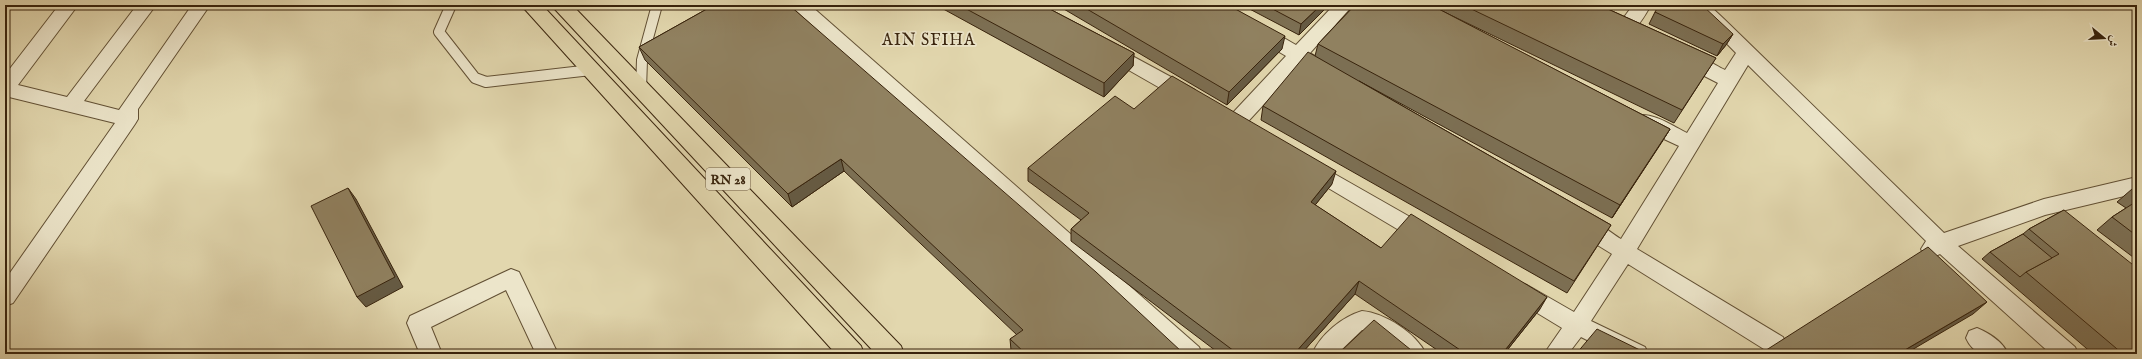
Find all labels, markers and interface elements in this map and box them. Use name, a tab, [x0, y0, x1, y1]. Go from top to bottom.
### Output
north arrow	[2084, 18, 2124, 58]
district label: AIN SFIHA	[881, 31, 976, 51]
text: ش	[2104, 33, 2121, 48]
road number: RN 28	[706, 168, 750, 190]

